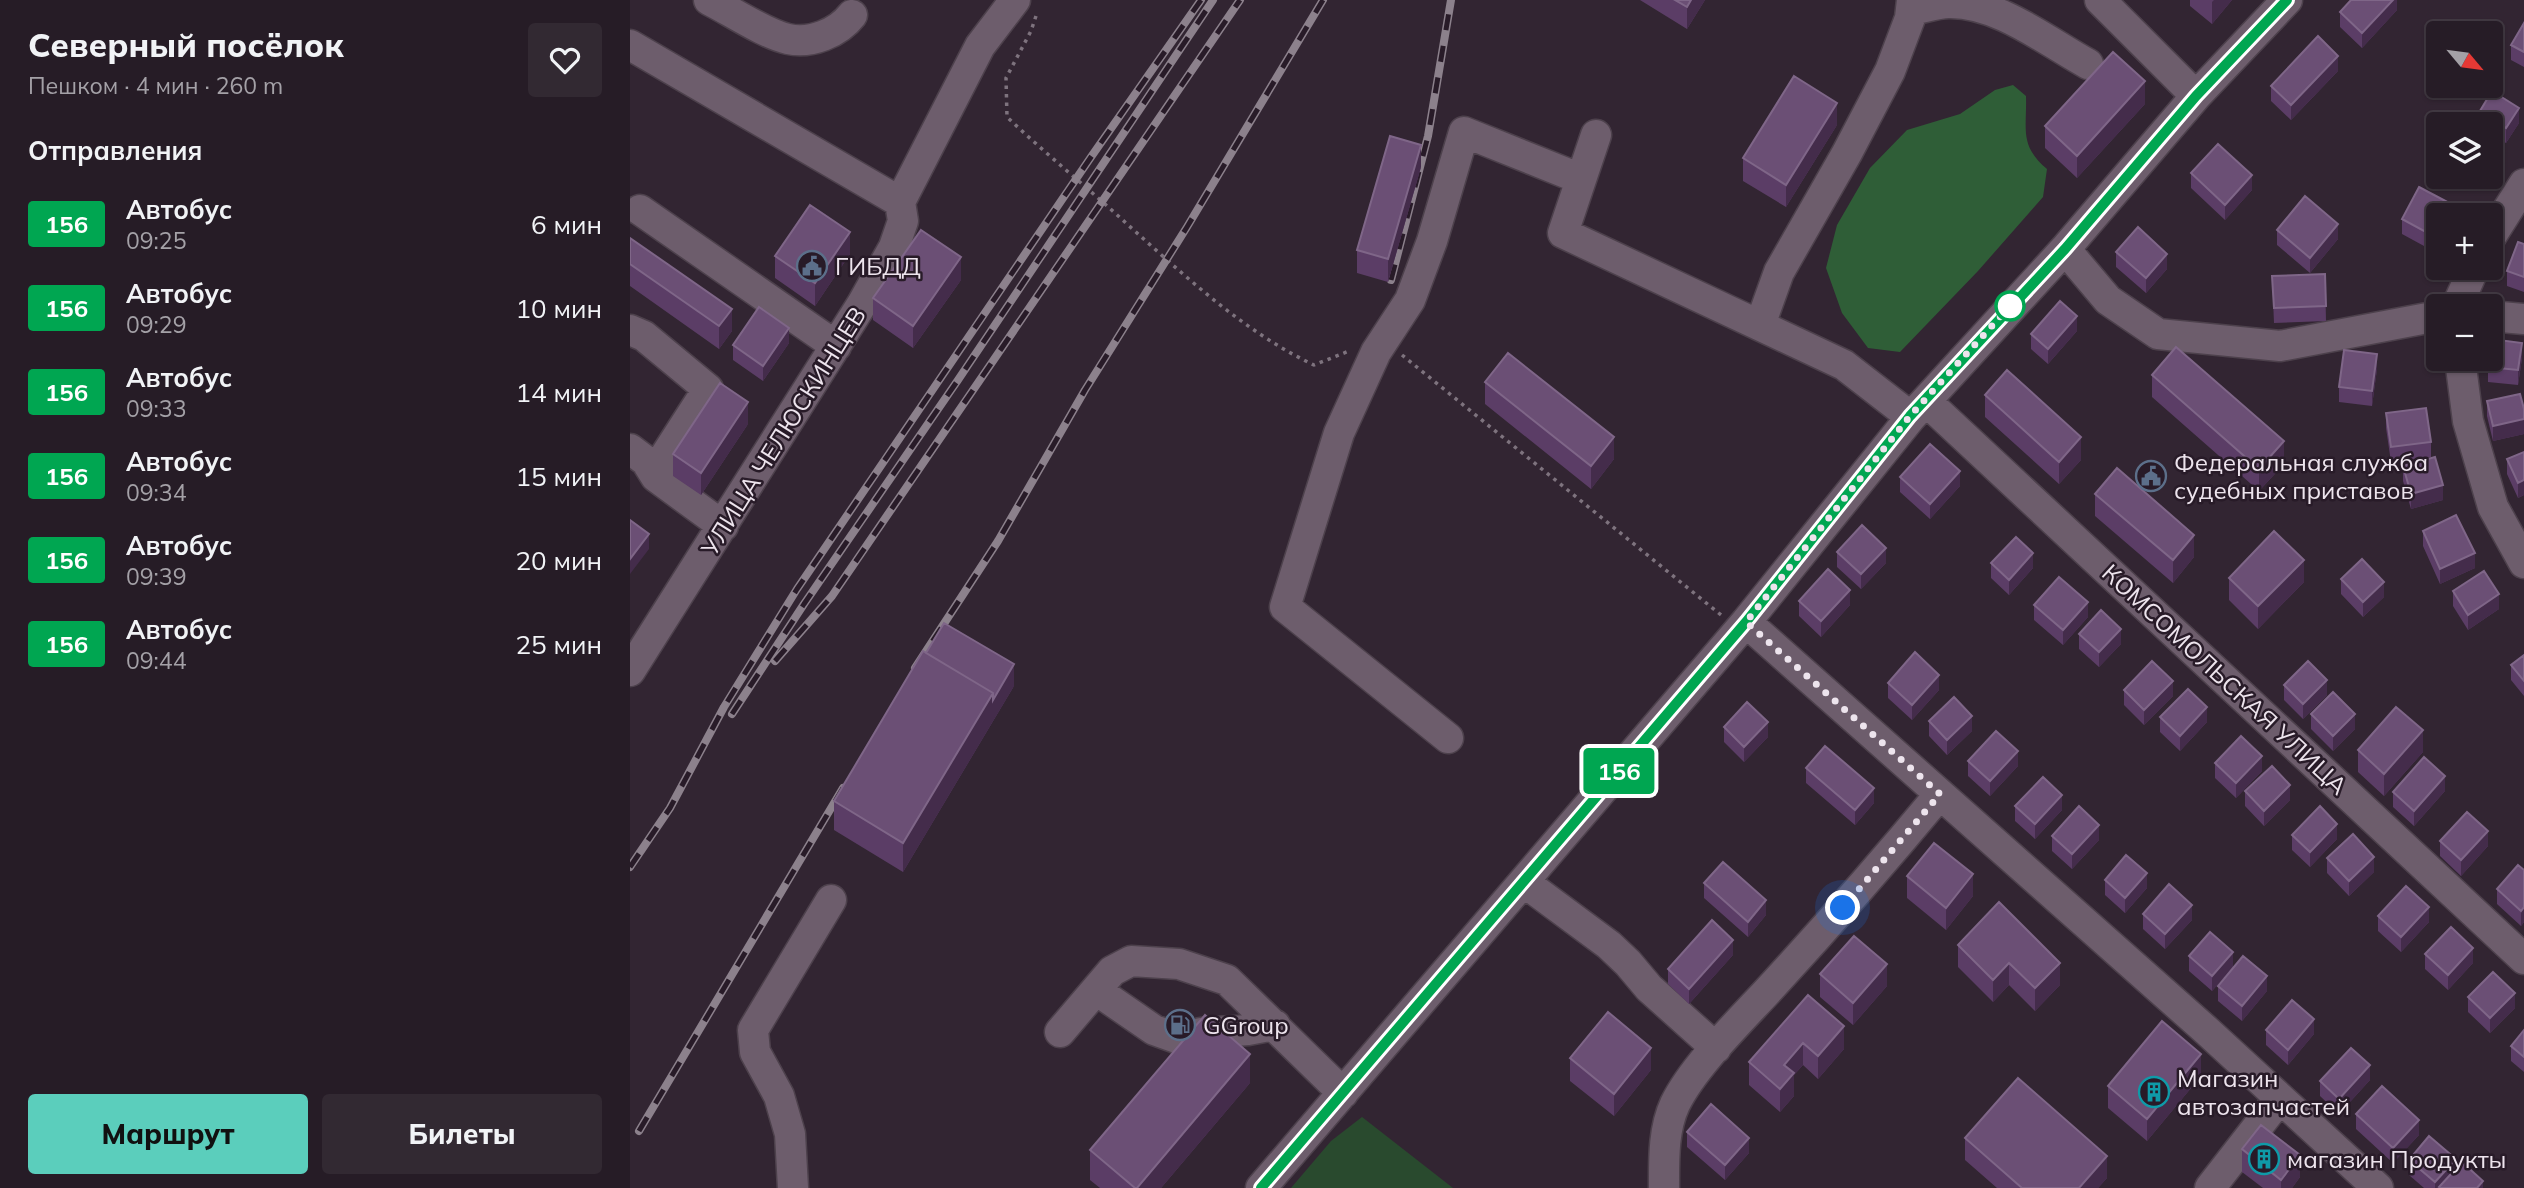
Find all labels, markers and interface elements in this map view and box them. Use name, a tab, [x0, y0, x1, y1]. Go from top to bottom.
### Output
north arrow	[2426, 21, 2502, 98]
map controls	[2426, 21, 2503, 371]
button: heart	[528, 23, 602, 97]
text: Северный посёлок	[28, 24, 344, 65]
text: Пешком · 4 мин · 260 m	[28, 71, 283, 100]
button: layers	[2426, 112, 2503, 189]
text: Отправления	[28, 134, 202, 167]
text: Автобус	[126, 193, 232, 226]
button: +	[2426, 203, 2503, 280]
text: 6 мин	[531, 208, 602, 241]
text: 156	[45, 209, 88, 239]
text: 09:25	[126, 226, 186, 255]
public building icon: ГИБДД	[795, 249, 829, 283]
place label: ГИБДД	[835, 251, 921, 281]
text: Автобус	[126, 277, 232, 310]
unlabelled marker	[1995, 291, 2025, 321]
text: 10 мин	[515, 292, 602, 325]
text: 156	[45, 293, 88, 323]
button: −	[2426, 294, 2503, 371]
street label: УЛИЦА ЧЕЛЮСКИНЦЕВ	[694, 301, 872, 562]
text: 09:29	[126, 310, 186, 339]
text: Автобус	[126, 361, 232, 394]
text: 14 мин	[515, 376, 602, 409]
text: 156	[45, 377, 88, 407]
text: 09:33	[126, 394, 186, 423]
text: Автобус	[126, 445, 232, 478]
place label: Федеральная служба судебных приставов	[2174, 447, 2428, 505]
public building icon: Федеральная служба судебных приставов	[2134, 459, 2168, 493]
text: 15 мин	[515, 460, 602, 493]
text: 156	[45, 461, 88, 491]
text: 09:34	[126, 478, 186, 507]
text: Автобус	[126, 529, 232, 562]
text: 20 мин	[515, 544, 602, 577]
text: 156	[45, 545, 88, 575]
street label: КОМСОМОЛЬСКАЯ УЛИЦА	[2096, 557, 2354, 801]
text: 09:39	[126, 562, 186, 591]
text: Автобус	[126, 613, 232, 646]
text: 25 мин	[515, 628, 602, 661]
text: 156	[45, 629, 88, 659]
text: 09:44	[126, 646, 186, 675]
line badge: 156	[1579, 748, 1659, 794]
text: 156	[1597, 756, 1641, 786]
your location	[1825, 890, 1860, 925]
fuel station icon: GGroup	[1163, 1008, 1197, 1042]
place label: GGroup	[1203, 1010, 1289, 1040]
place label: Магазин автозапчастей	[2177, 1063, 2350, 1121]
building icon: Магазин автозапчастей	[2137, 1075, 2171, 1109]
button: Маршрут	[28, 1094, 308, 1174]
button: Билеты	[322, 1094, 602, 1174]
building icon: магазин Продукты	[2247, 1142, 2281, 1176]
place label: магазин Продукты	[2287, 1144, 2506, 1174]

